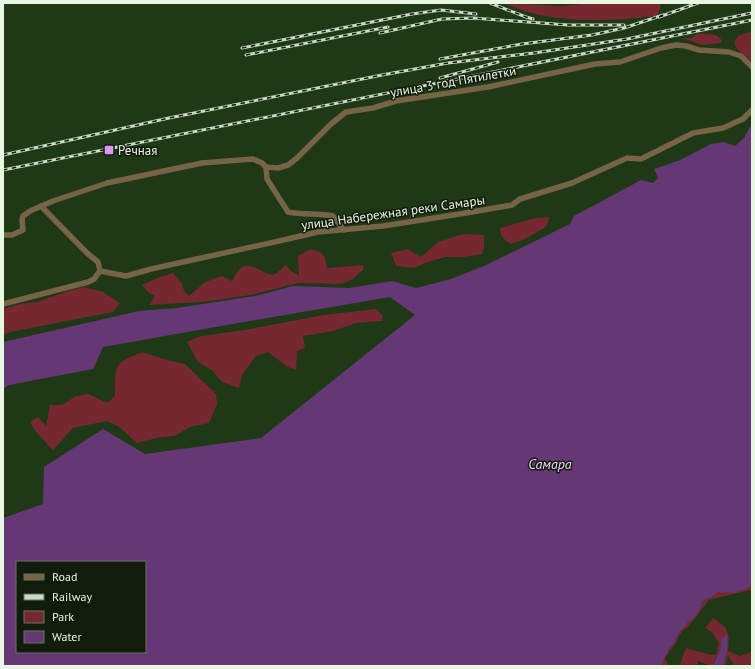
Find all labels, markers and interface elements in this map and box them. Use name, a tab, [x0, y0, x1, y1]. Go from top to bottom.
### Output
street label: улица 3 год Пятилетки	[389, 62, 517, 101]
place label: Речная	[118, 142, 157, 159]
marker: Речная	[103, 144, 115, 156]
street label: улица Набережная реки Самары	[300, 191, 486, 234]
water label: Самара	[528, 455, 572, 473]
legend	[16, 561, 146, 653]
text: Road	[52, 569, 77, 584]
text: Railway	[52, 589, 92, 604]
text: Park	[52, 609, 74, 624]
text: Water	[52, 629, 82, 644]

